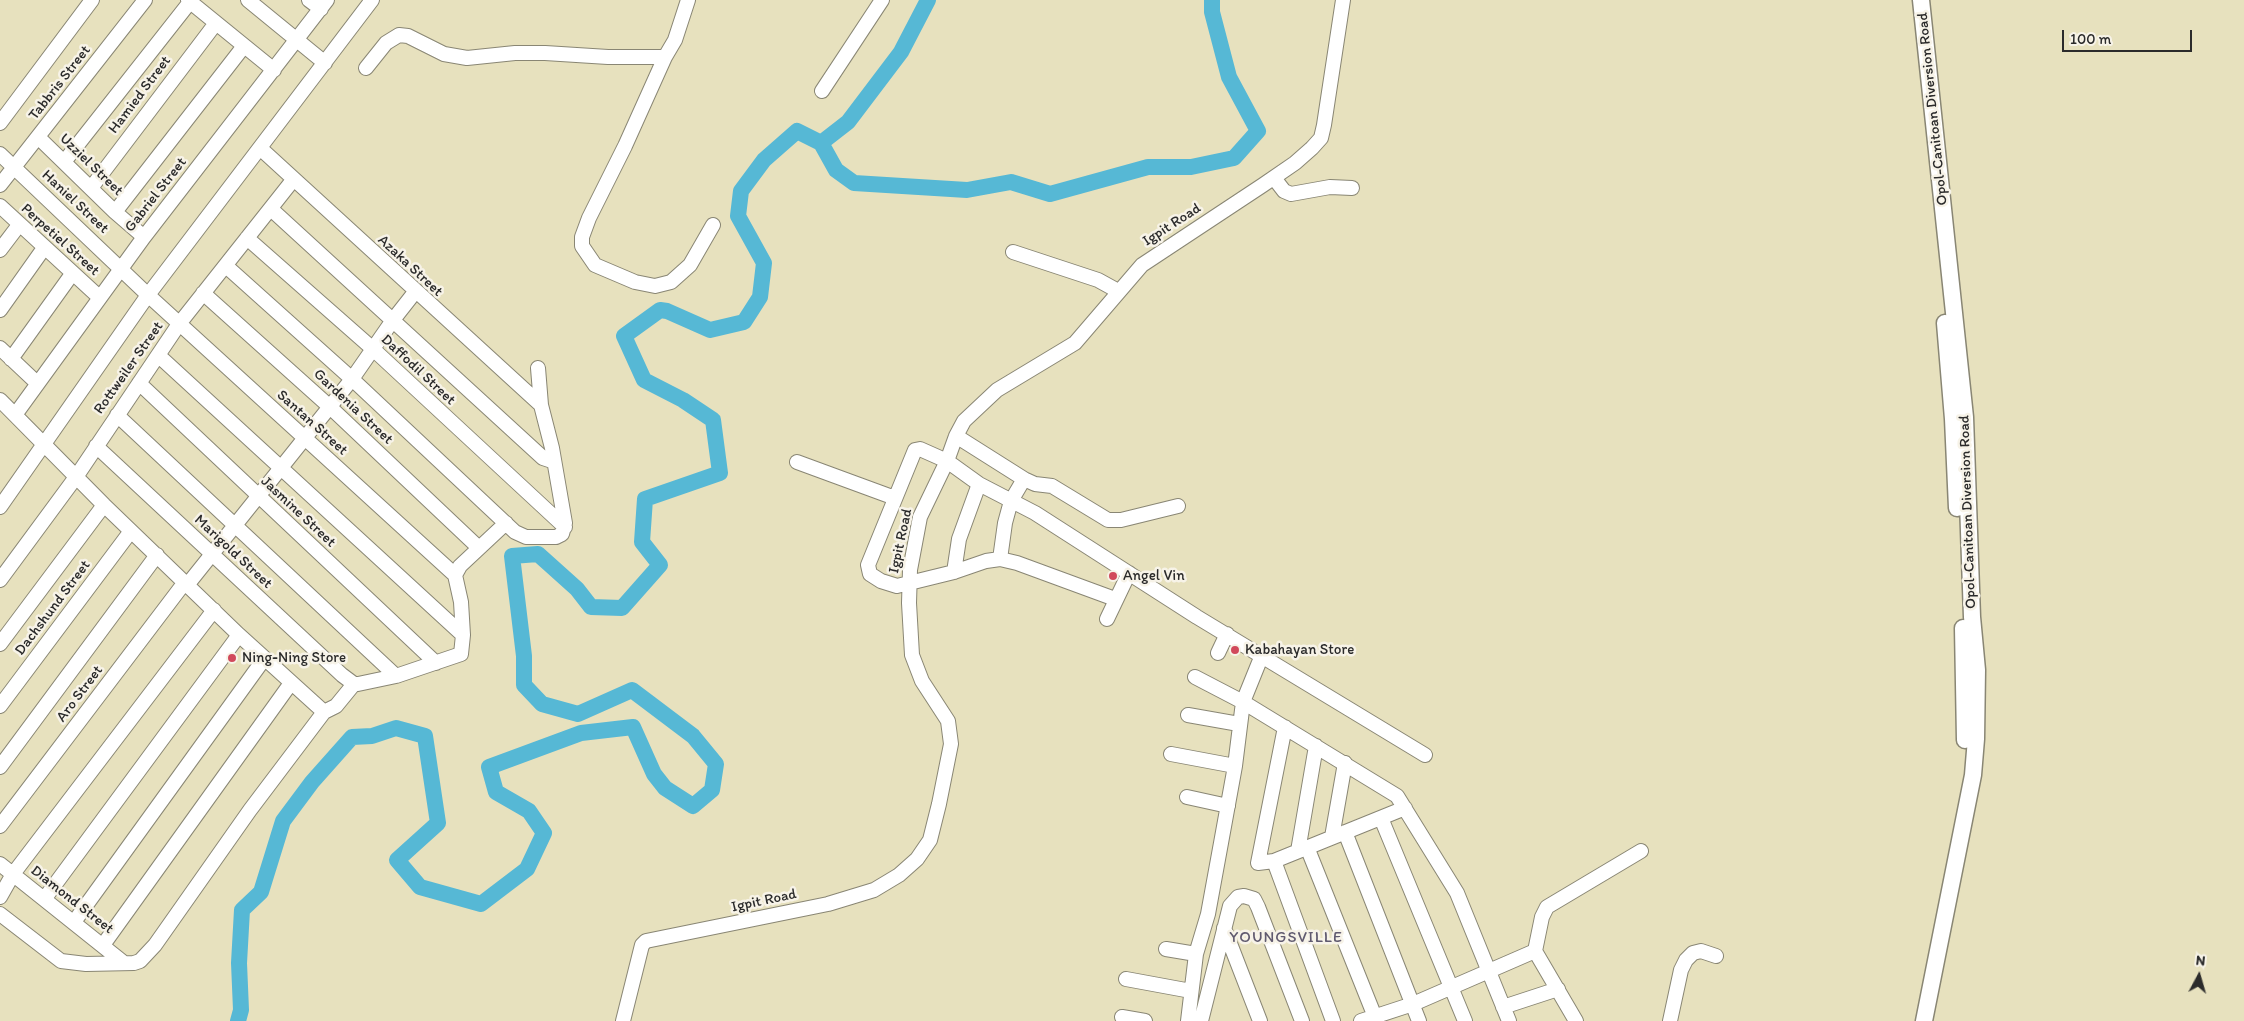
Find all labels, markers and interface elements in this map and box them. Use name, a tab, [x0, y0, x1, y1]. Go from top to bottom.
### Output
street label: Opol-Canitoan Diversion Road	[1914, 12, 1952, 206]
scale bar	[2064, 20, 2194, 52]
text: 100 m	[2070, 30, 2111, 48]
street label: Tabbris Street	[25, 42, 95, 124]
street label: Hamied Street	[105, 52, 175, 138]
street label: Uzziel Street	[55, 130, 127, 200]
street label: Gabriel Street	[121, 154, 191, 236]
street label: Haniel Street	[38, 166, 112, 238]
street label: Perpetiel Street	[17, 200, 103, 280]
street label: Igpit Road	[1139, 200, 1205, 250]
street label: Azaka Street	[374, 231, 446, 301]
street label: Rottweiler Street	[90, 318, 168, 418]
street label: Daffodil Street	[377, 331, 459, 409]
street label: Gardenia Street	[309, 365, 397, 449]
street label: Santan Street	[273, 386, 351, 460]
street label: Opol-Canitoan Diversion Road	[1956, 415, 1980, 609]
street label: Jasmine Street	[257, 473, 339, 551]
street label: Igpit Road	[885, 507, 917, 575]
street label: Marigold Street	[190, 511, 276, 593]
street label: Dachshund Street	[11, 557, 95, 659]
place label: Angel Vin	[1123, 567, 1185, 585]
marker: Angel Vin	[1107, 570, 1119, 582]
place label: Kabahayan Store	[1245, 641, 1354, 659]
marker: Kabahayan Store	[1229, 644, 1241, 656]
place label: Ning-Ning Store	[242, 649, 346, 667]
marker: Ning-Ning Store	[226, 652, 238, 664]
street label: Aro Street	[53, 662, 107, 726]
street label: Diamond Street	[27, 862, 117, 938]
street label: Igpit Road	[730, 885, 798, 917]
district label: YOUNGSVILLE	[1228, 928, 1344, 948]
north arrow	[2174, 951, 2224, 1001]
text: N	[2195, 952, 2206, 970]

